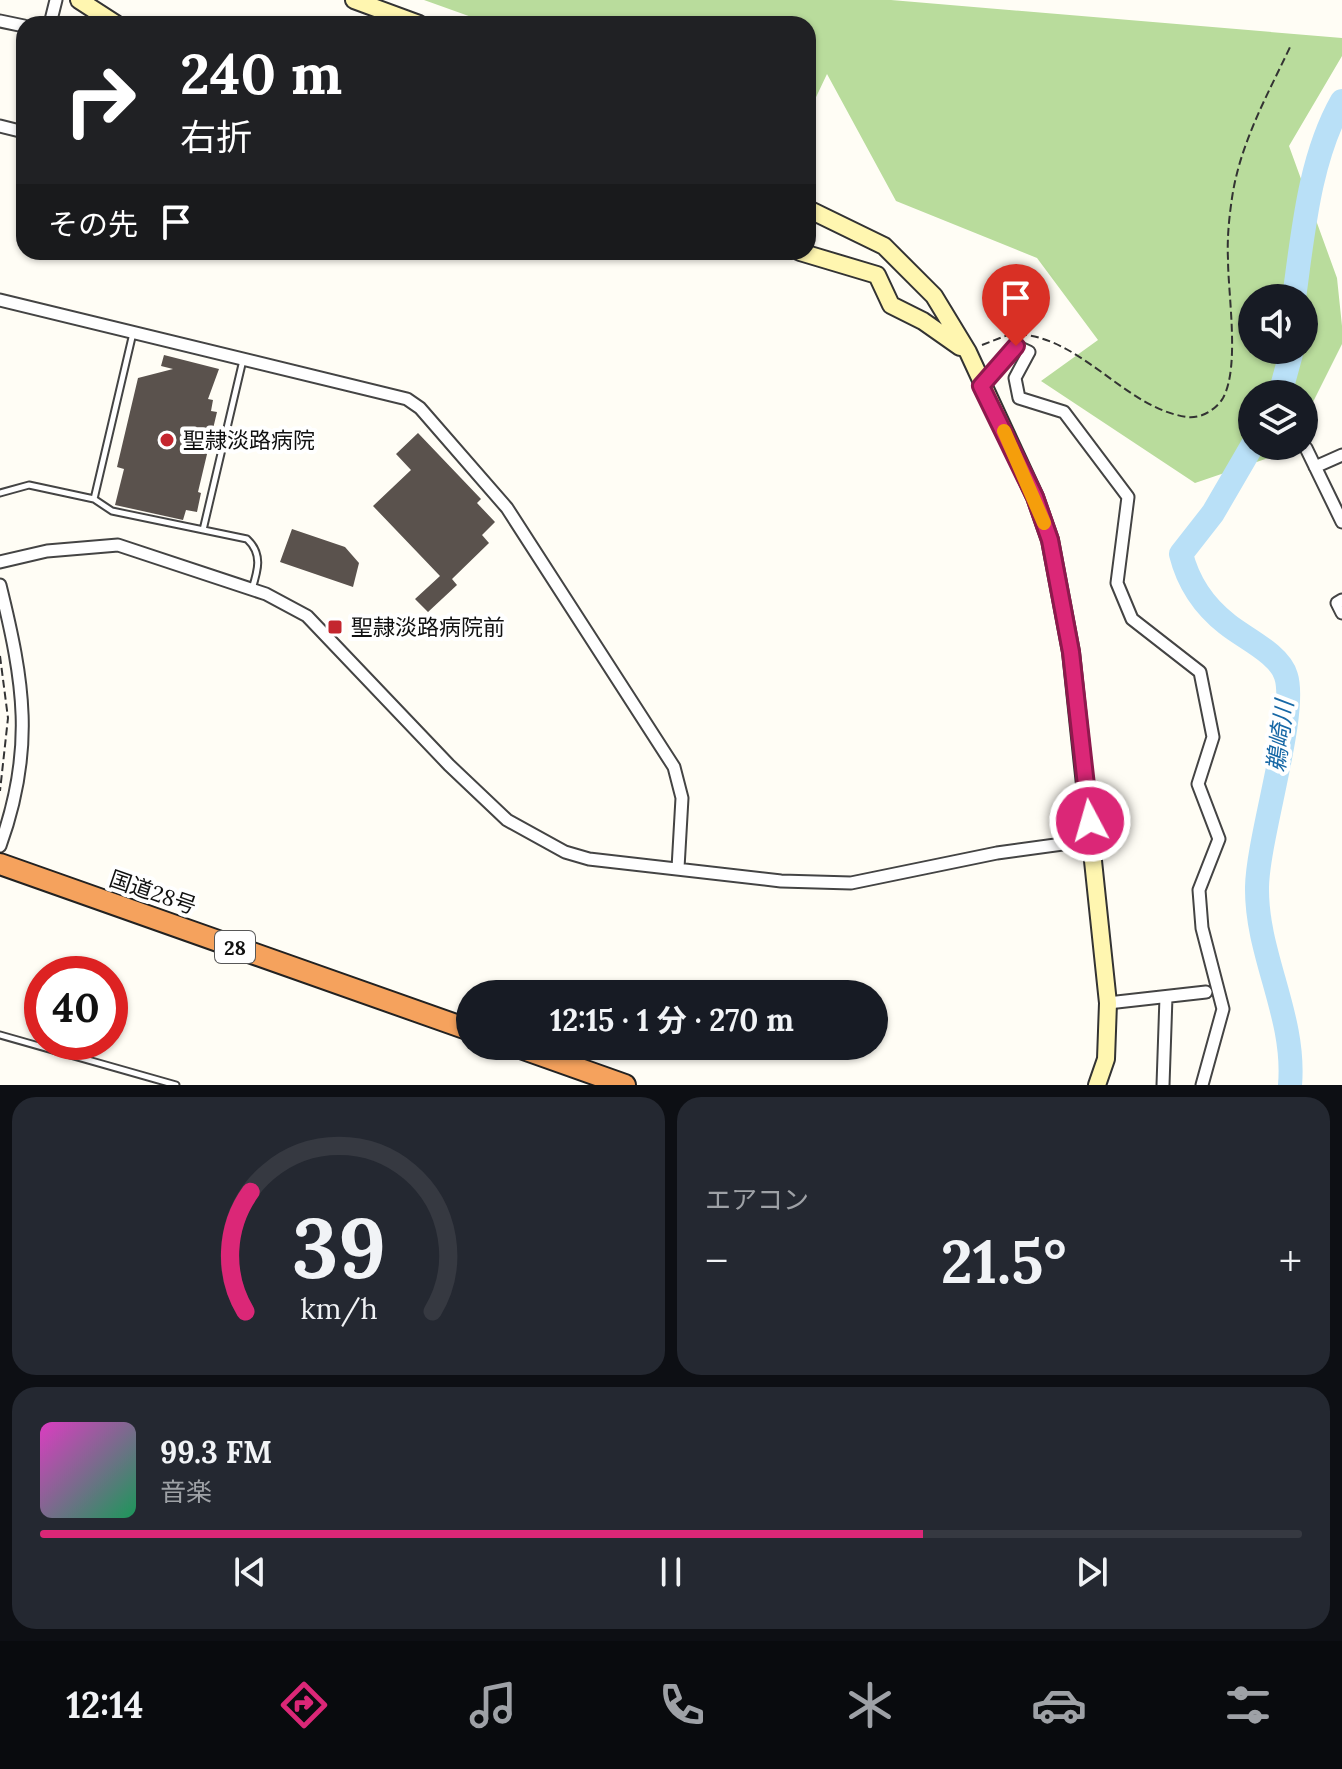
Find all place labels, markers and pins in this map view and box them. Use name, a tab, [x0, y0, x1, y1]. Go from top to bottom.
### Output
pin	[982, 264, 1050, 346]
place label: 聖隷淡路病院	[183, 426, 315, 454]
marker: 聖隷淡路病院	[158, 431, 176, 449]
place label: 聖隷淡路病院前	[351, 613, 505, 641]
marker: 聖隷淡路病院前	[326, 618, 344, 636]

